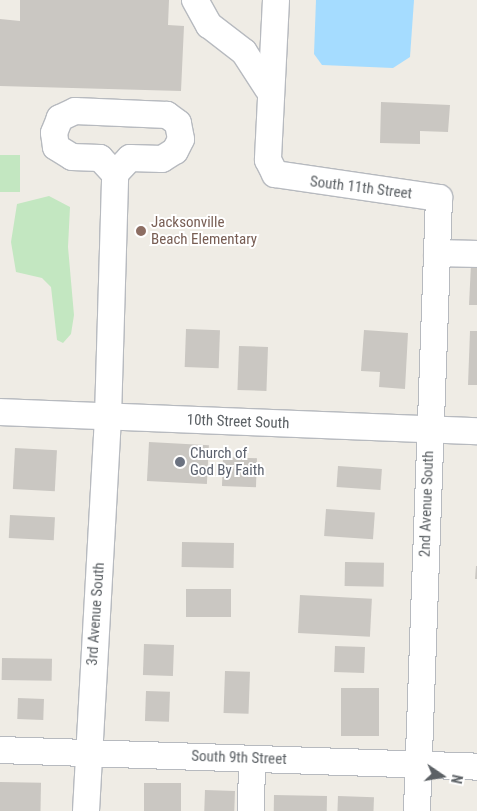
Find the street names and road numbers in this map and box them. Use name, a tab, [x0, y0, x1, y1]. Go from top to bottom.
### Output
street label: South 11th Street	[309, 173, 413, 203]
street label: 10th Street South	[186, 411, 290, 433]
street label: 2nd Avenue South	[416, 451, 438, 557]
street label: 3rd Avenue South	[83, 562, 109, 666]
street label: South 9th Street	[191, 747, 287, 769]

